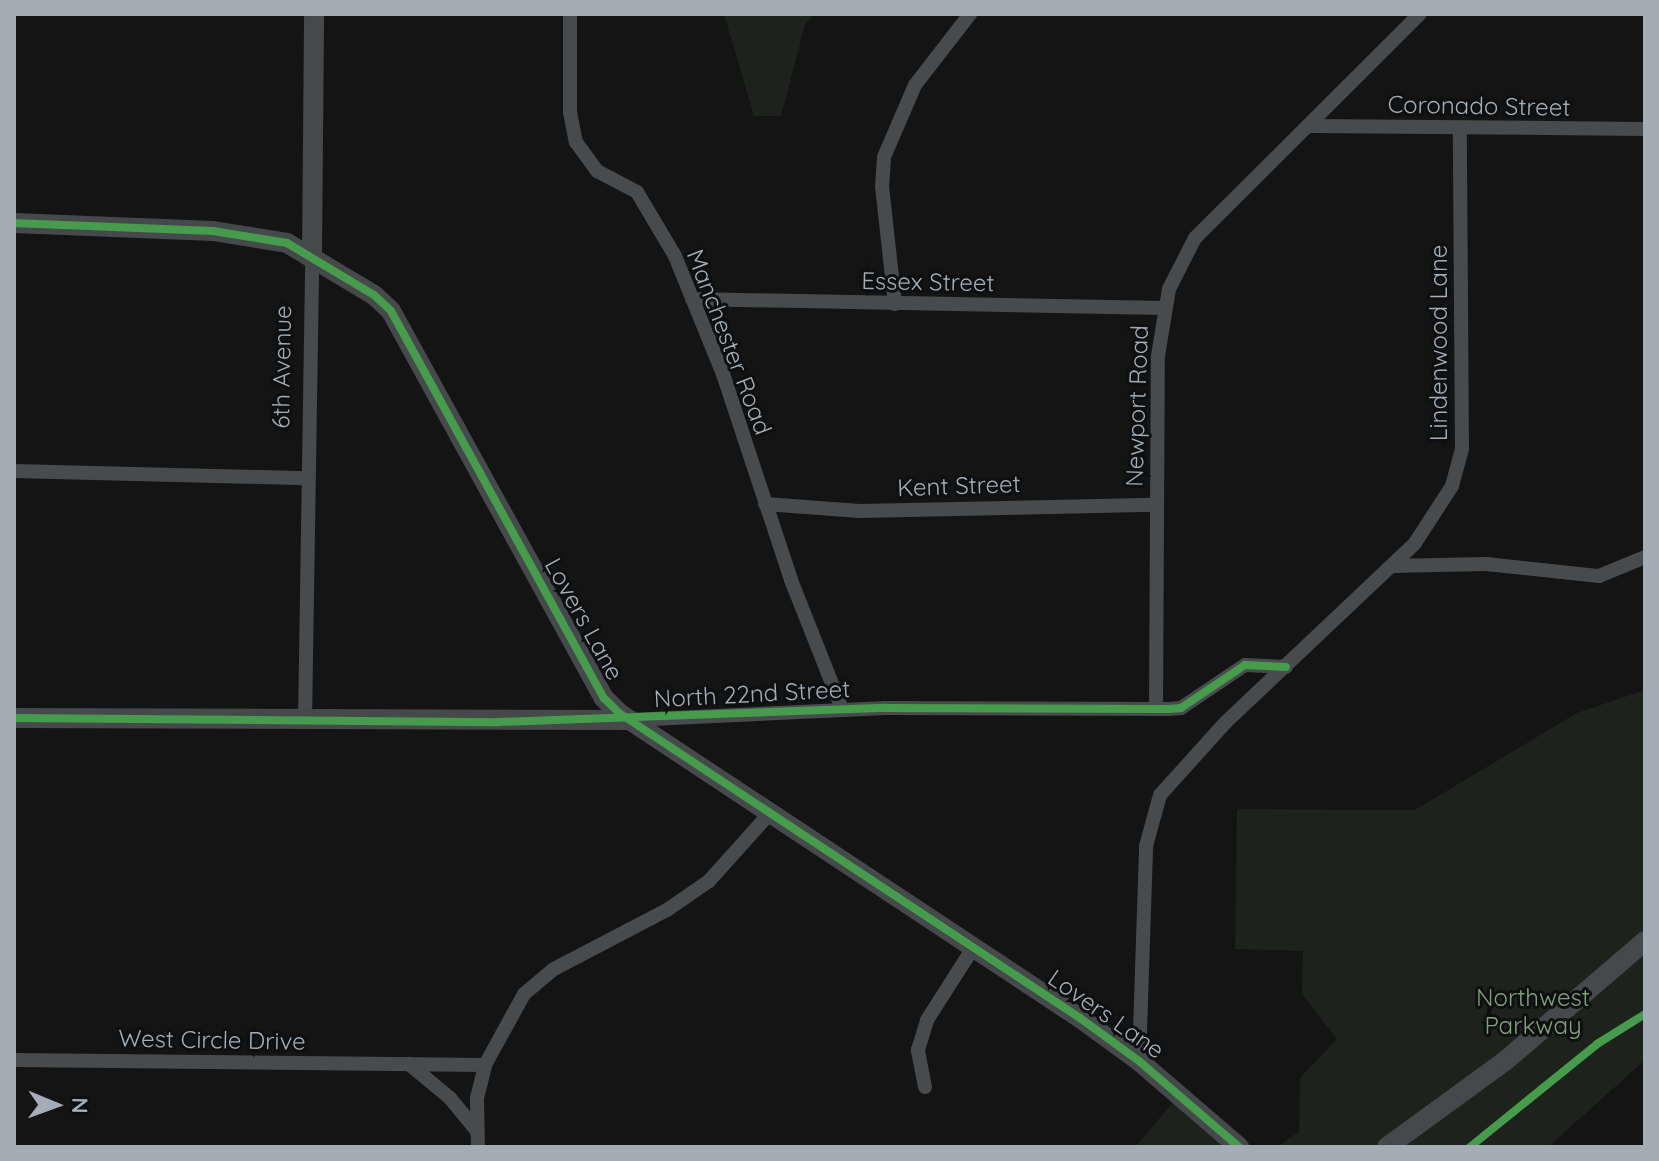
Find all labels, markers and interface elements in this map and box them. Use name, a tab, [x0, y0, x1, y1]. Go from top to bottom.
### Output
street label: Coronado Street	[1387, 90, 1571, 122]
street label: Manchester Road	[680, 245, 778, 439]
street label: Lindenwood Lane	[1425, 245, 1453, 441]
street label: Essex Street	[861, 266, 995, 298]
street label: 6th Avenue	[267, 305, 297, 429]
street label: Newport Road	[1120, 325, 1154, 487]
street label: Kent Street	[897, 469, 1021, 503]
street label: Lovers Lane	[539, 553, 629, 685]
street label: North 22nd Street	[653, 674, 851, 714]
street label: Lovers Lane	[1042, 963, 1170, 1065]
park label: Northwest Parkway	[1476, 984, 1590, 1040]
street label: West Circle Drive	[118, 1024, 306, 1056]
north arrow	[16, 1065, 96, 1145]
text: N	[66, 1097, 94, 1114]

